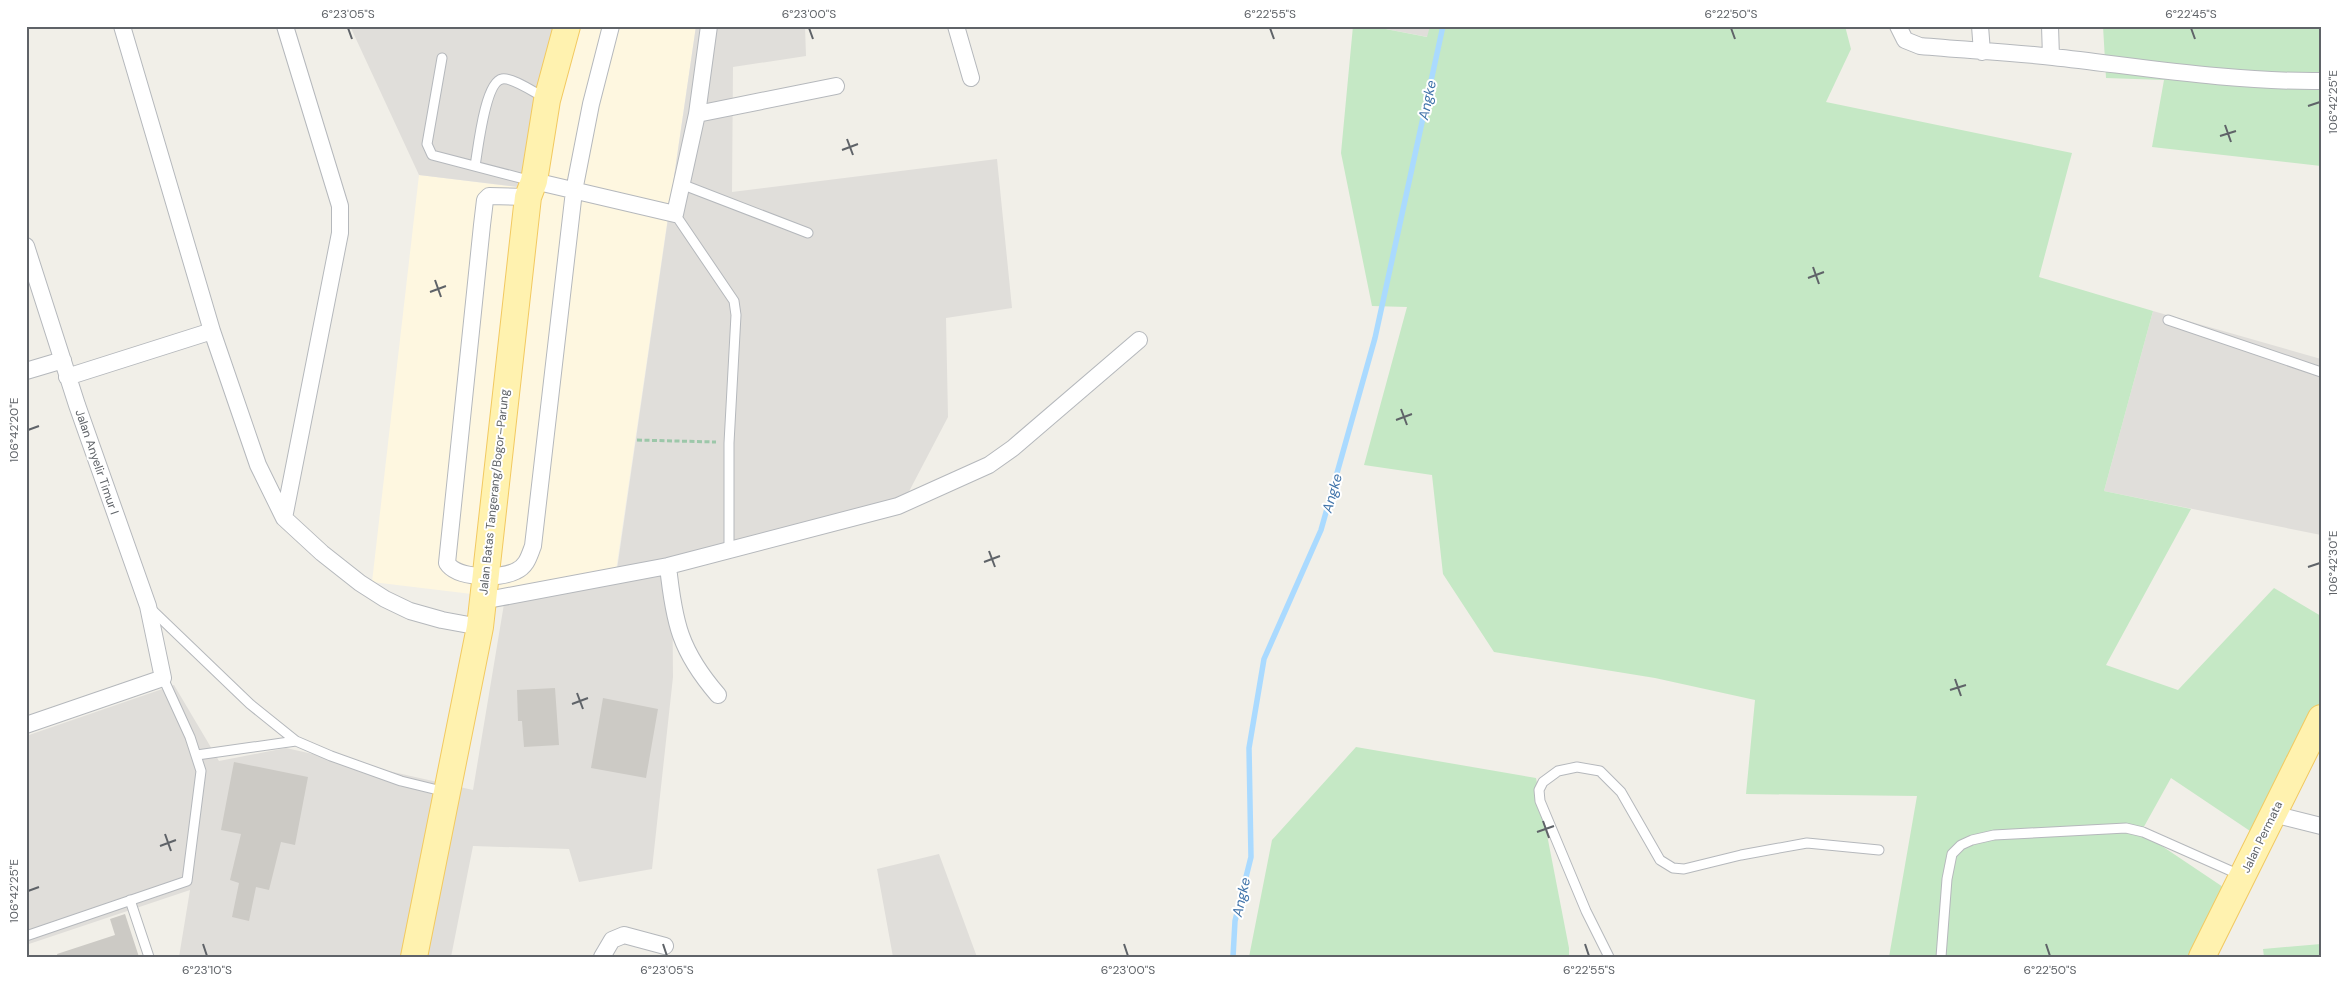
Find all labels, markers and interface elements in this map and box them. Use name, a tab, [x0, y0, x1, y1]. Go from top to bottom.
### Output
text: 6°23'05"S	[321, 6, 375, 22]
text: 6°23'00"S	[782, 6, 836, 22]
text: 6°22'55"S	[1244, 6, 1296, 22]
text: 6°22'50"S	[1704, 6, 1758, 22]
text: 6°22'45"S	[2165, 6, 2217, 22]
text: 106°42'25"E	[2325, 70, 2341, 134]
water label: Angke	[1414, 79, 1440, 122]
street label: Jalan Batas Tangerang/Bogor–Parung	[475, 388, 513, 596]
text: 106°42'20"E	[6, 397, 22, 462]
street label: Jalan Anyelir Timur I	[71, 407, 123, 517]
water label: Angke	[1318, 471, 1346, 516]
text: 106°42'30"E	[2325, 530, 2341, 596]
street label: Jalan Permata	[2238, 798, 2286, 876]
text: 106°42'25"E	[6, 859, 22, 923]
water label: Angke	[1228, 876, 1254, 919]
text: 6°23'10"S	[182, 962, 232, 978]
text: 6°23'05"S	[640, 962, 694, 978]
text: 6°23'00"S	[1101, 962, 1155, 978]
text: 6°22'55"S	[1563, 962, 1615, 978]
text: 6°22'50"S	[2023, 962, 2077, 978]

